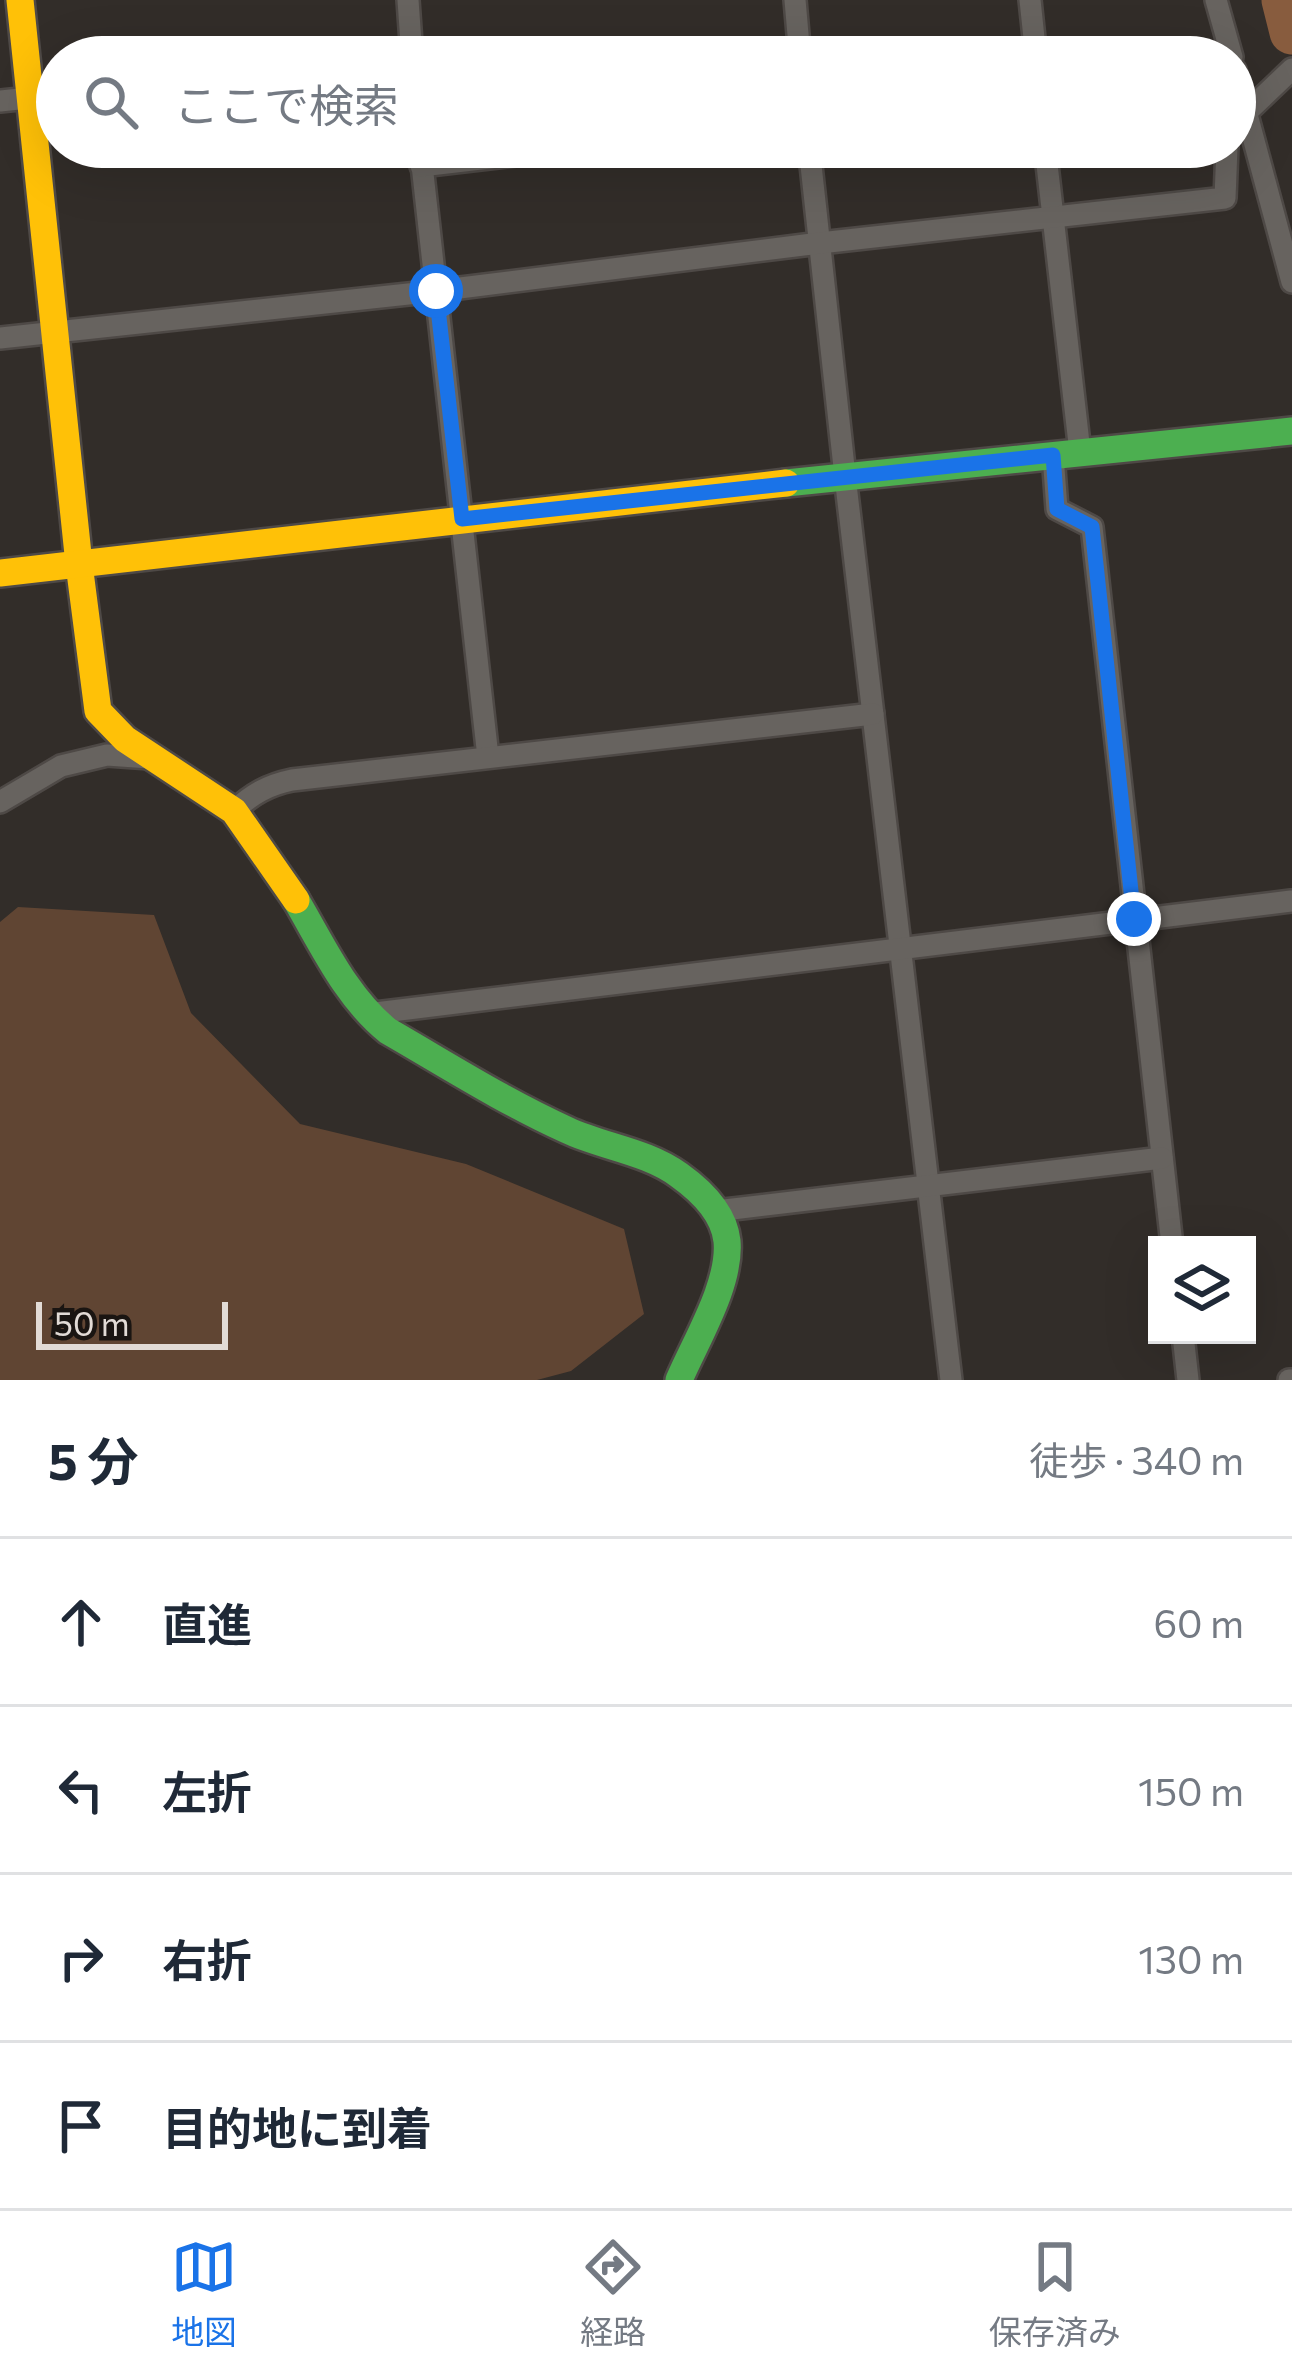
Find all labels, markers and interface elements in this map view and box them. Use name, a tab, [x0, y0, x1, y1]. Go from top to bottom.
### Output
search box	[36, 36, 1256, 168]
icon: search	[78, 69, 144, 135]
text: ここで検索	[174, 76, 399, 131]
route start	[409, 264, 463, 318]
route end	[1107, 892, 1161, 946]
map controls	[1148, 1236, 1256, 1344]
button: layers	[1148, 1236, 1256, 1344]
scale bar	[36, 1296, 228, 1349]
text: 50 m	[54, 1302, 130, 1343]
text: 5 分	[48, 1428, 138, 1491]
text: 徒歩 · 340 m	[1029, 1435, 1244, 1483]
icon: ahead	[48, 1589, 114, 1655]
text: 直進	[162, 1595, 252, 1650]
text: 60 m	[1153, 1598, 1244, 1646]
icon: left	[48, 1757, 114, 1823]
text: 左折	[162, 1763, 252, 1818]
text: 150 m	[1138, 1766, 1244, 1814]
icon: right	[48, 1925, 114, 1991]
text: 右折	[162, 1931, 252, 1986]
text: 130 m	[1138, 1934, 1244, 1982]
icon: arrive	[48, 2093, 114, 2159]
text: 目的地に到着	[162, 2099, 432, 2154]
tab: 地図	[171, 2234, 237, 2354]
tab: 経路	[580, 2234, 646, 2354]
tab: 保存済み	[989, 2234, 1121, 2354]

